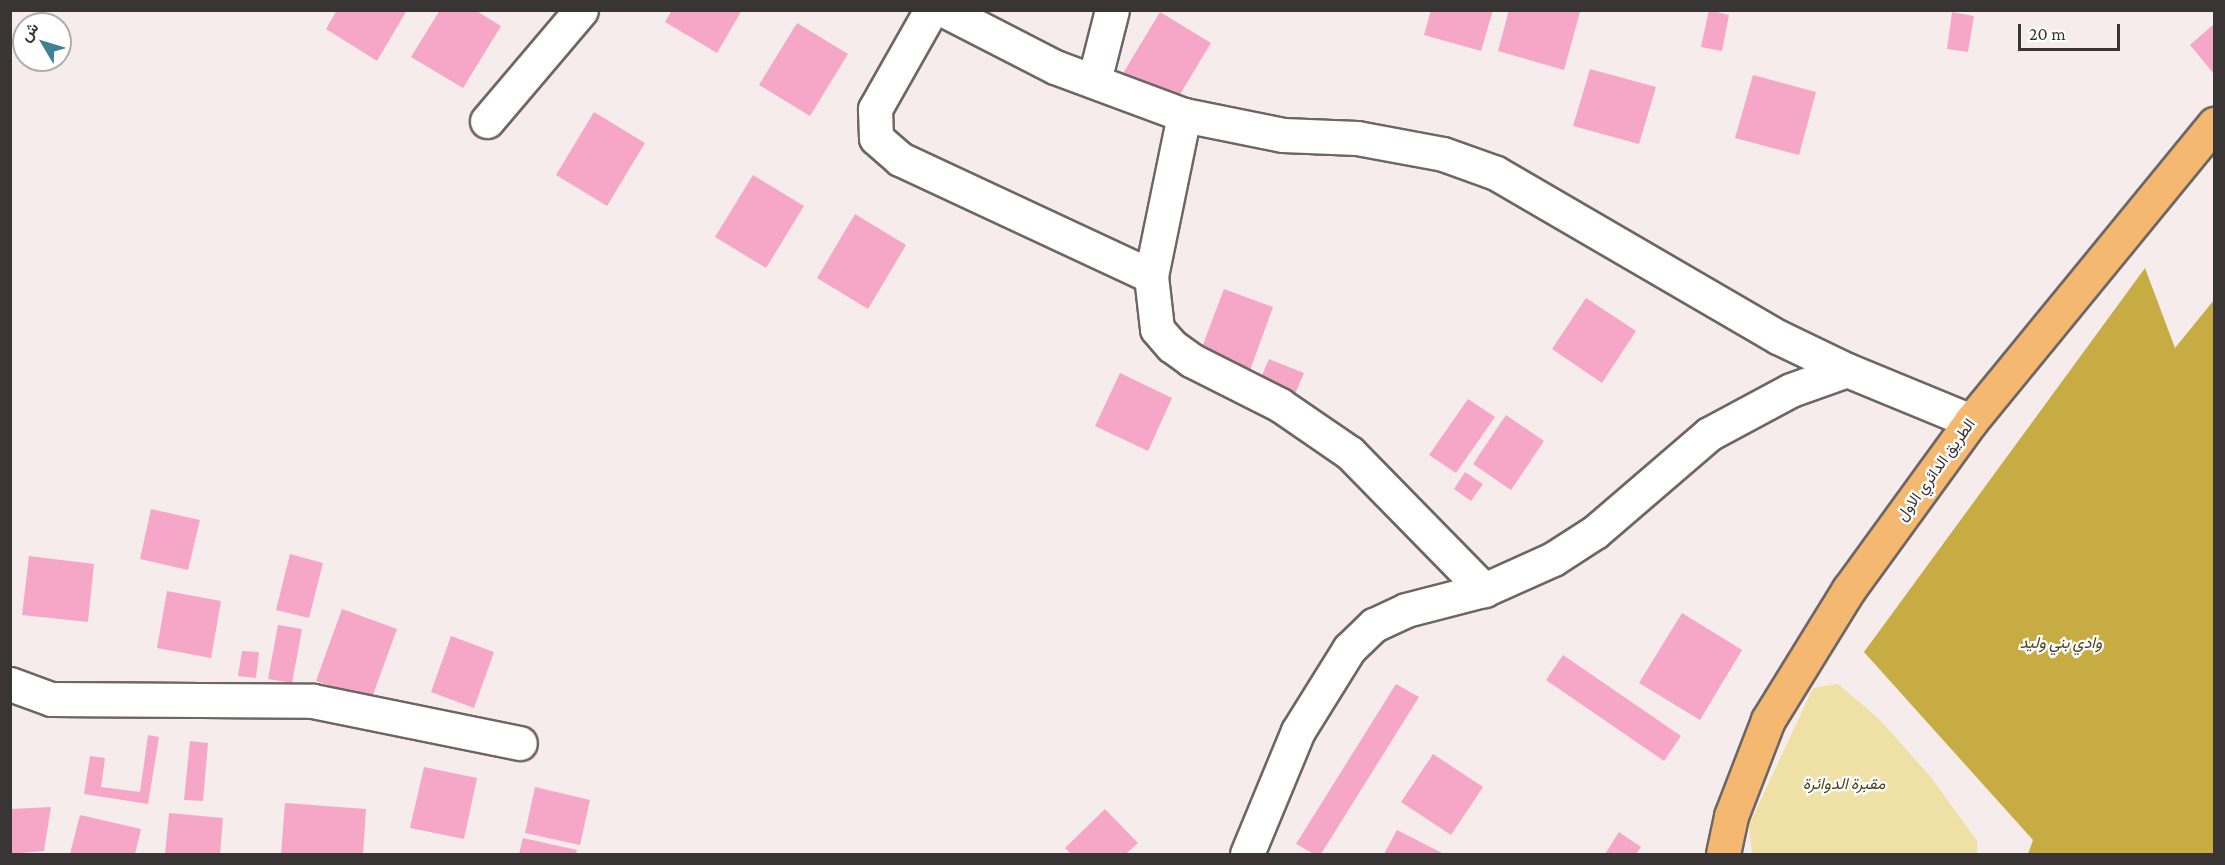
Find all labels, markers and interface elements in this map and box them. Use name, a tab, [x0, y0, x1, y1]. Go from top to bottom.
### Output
north arrow	[12, 12, 72, 72]
scale bar	[2021, 12, 2123, 50]
text: ش	[16, 19, 42, 45]
text: 20 m	[2029, 24, 2066, 44]
street label: الطريق الدائري الاول	[1892, 415, 1980, 525]
park label: وادي بني وليد	[2020, 633, 2102, 653]
park label: مقبرة الدوائرة	[1803, 774, 1885, 794]

